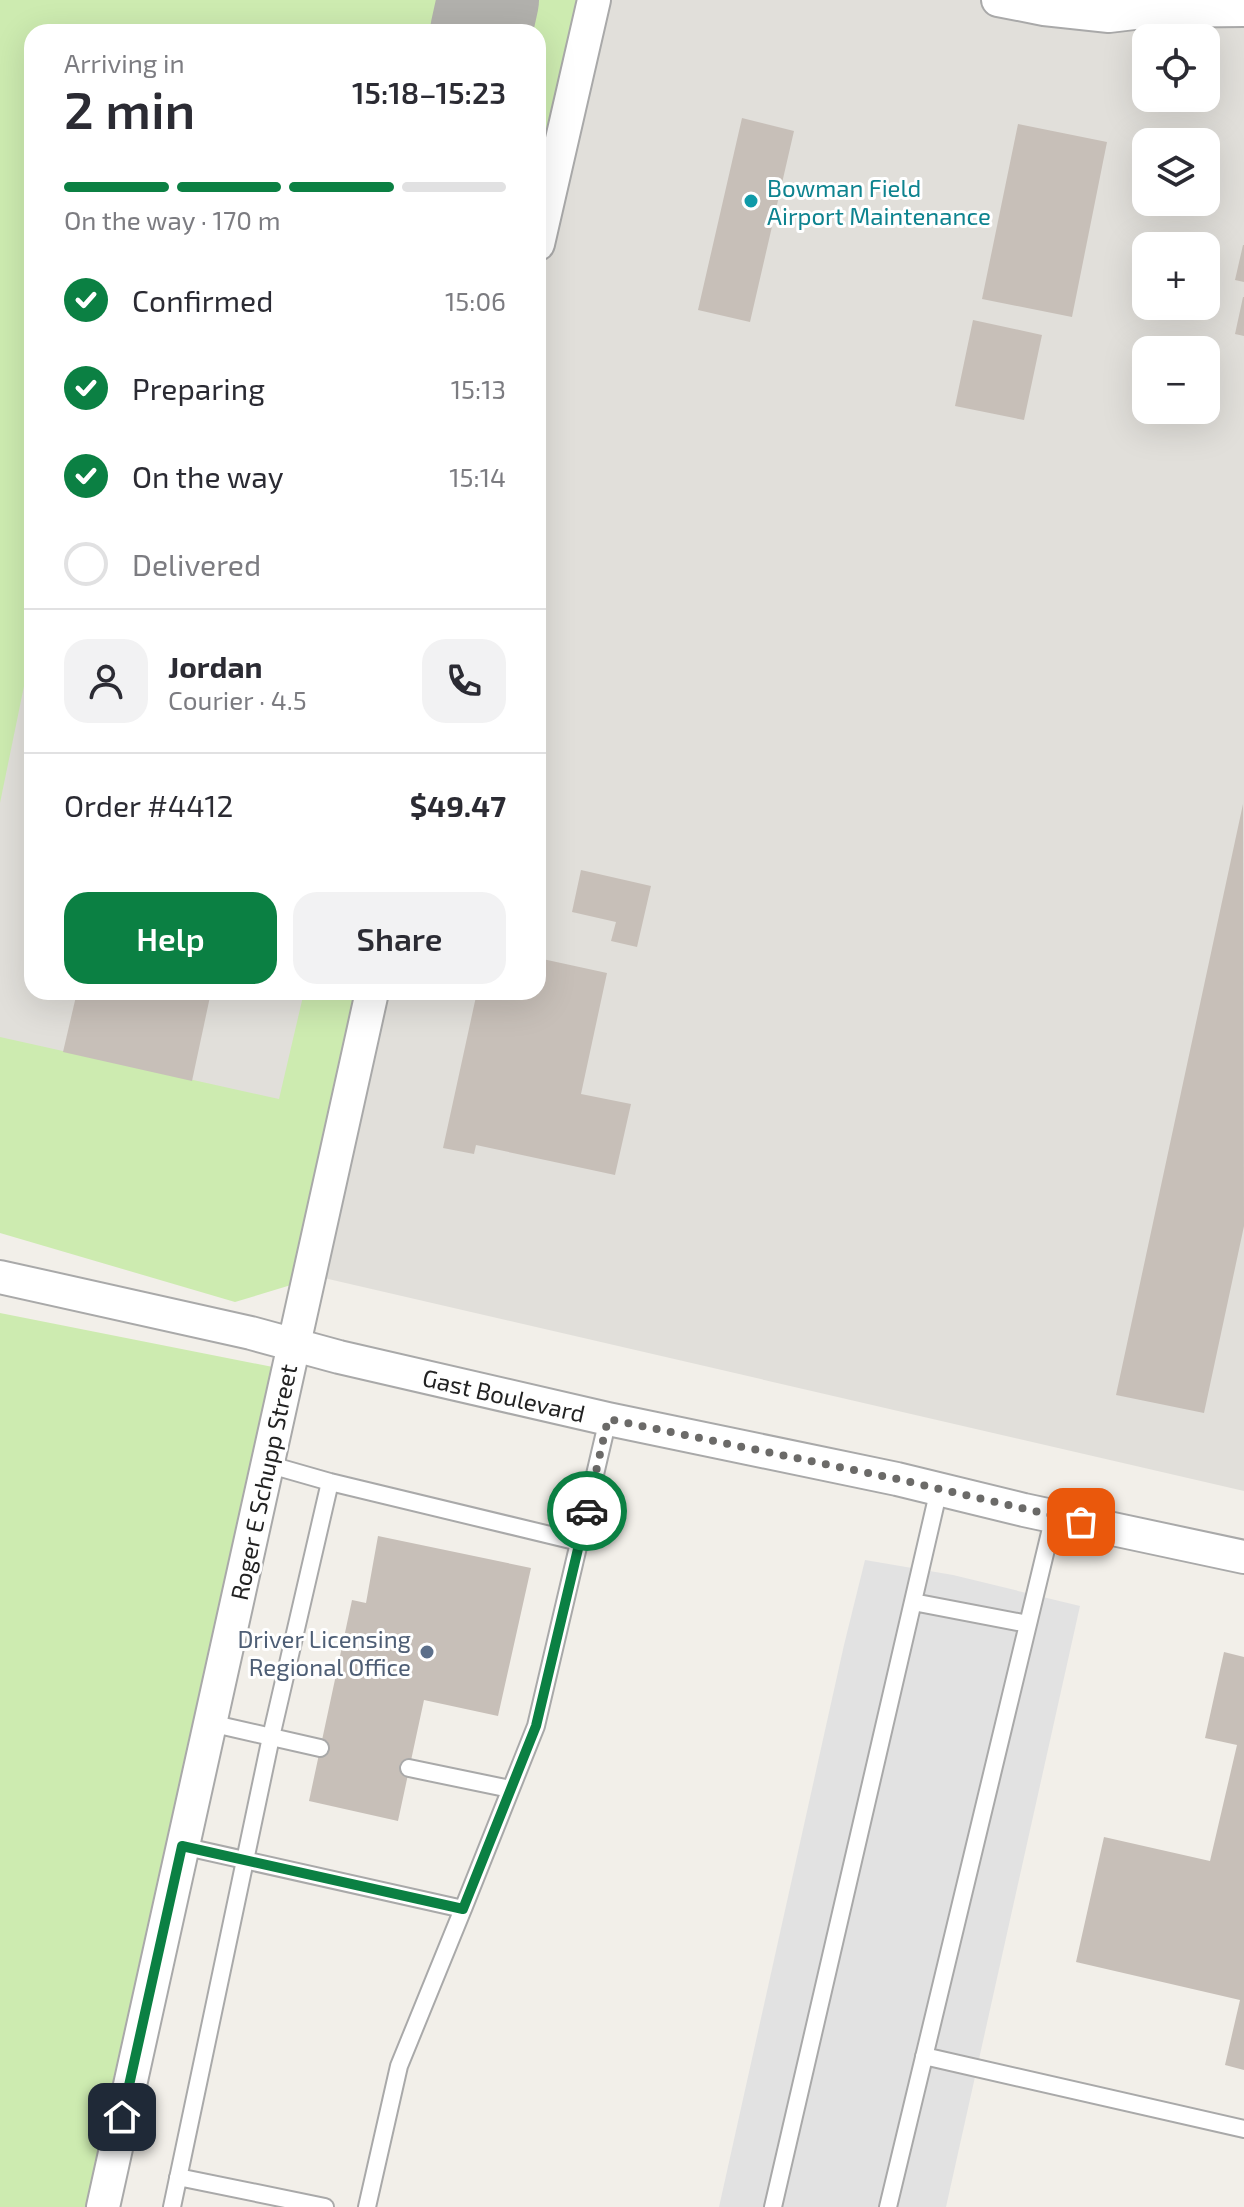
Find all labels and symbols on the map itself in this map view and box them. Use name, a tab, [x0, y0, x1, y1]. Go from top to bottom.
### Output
place label: Bowman Field Airport Maintenance	[767, 173, 991, 230]
marker: Bowman Field Airport Maintenance	[742, 192, 760, 210]
street label: Roger E Schupp Street	[224, 1361, 302, 1603]
street label: Gast Boulevard	[420, 1362, 588, 1428]
courier	[547, 1471, 627, 1551]
pin	[1047, 1488, 1115, 1556]
place label: Driver Licensing Regional Office	[237, 1624, 411, 1681]
marker: Driver Licensing Regional Office	[418, 1643, 436, 1661]
pin	[88, 2083, 156, 2151]

